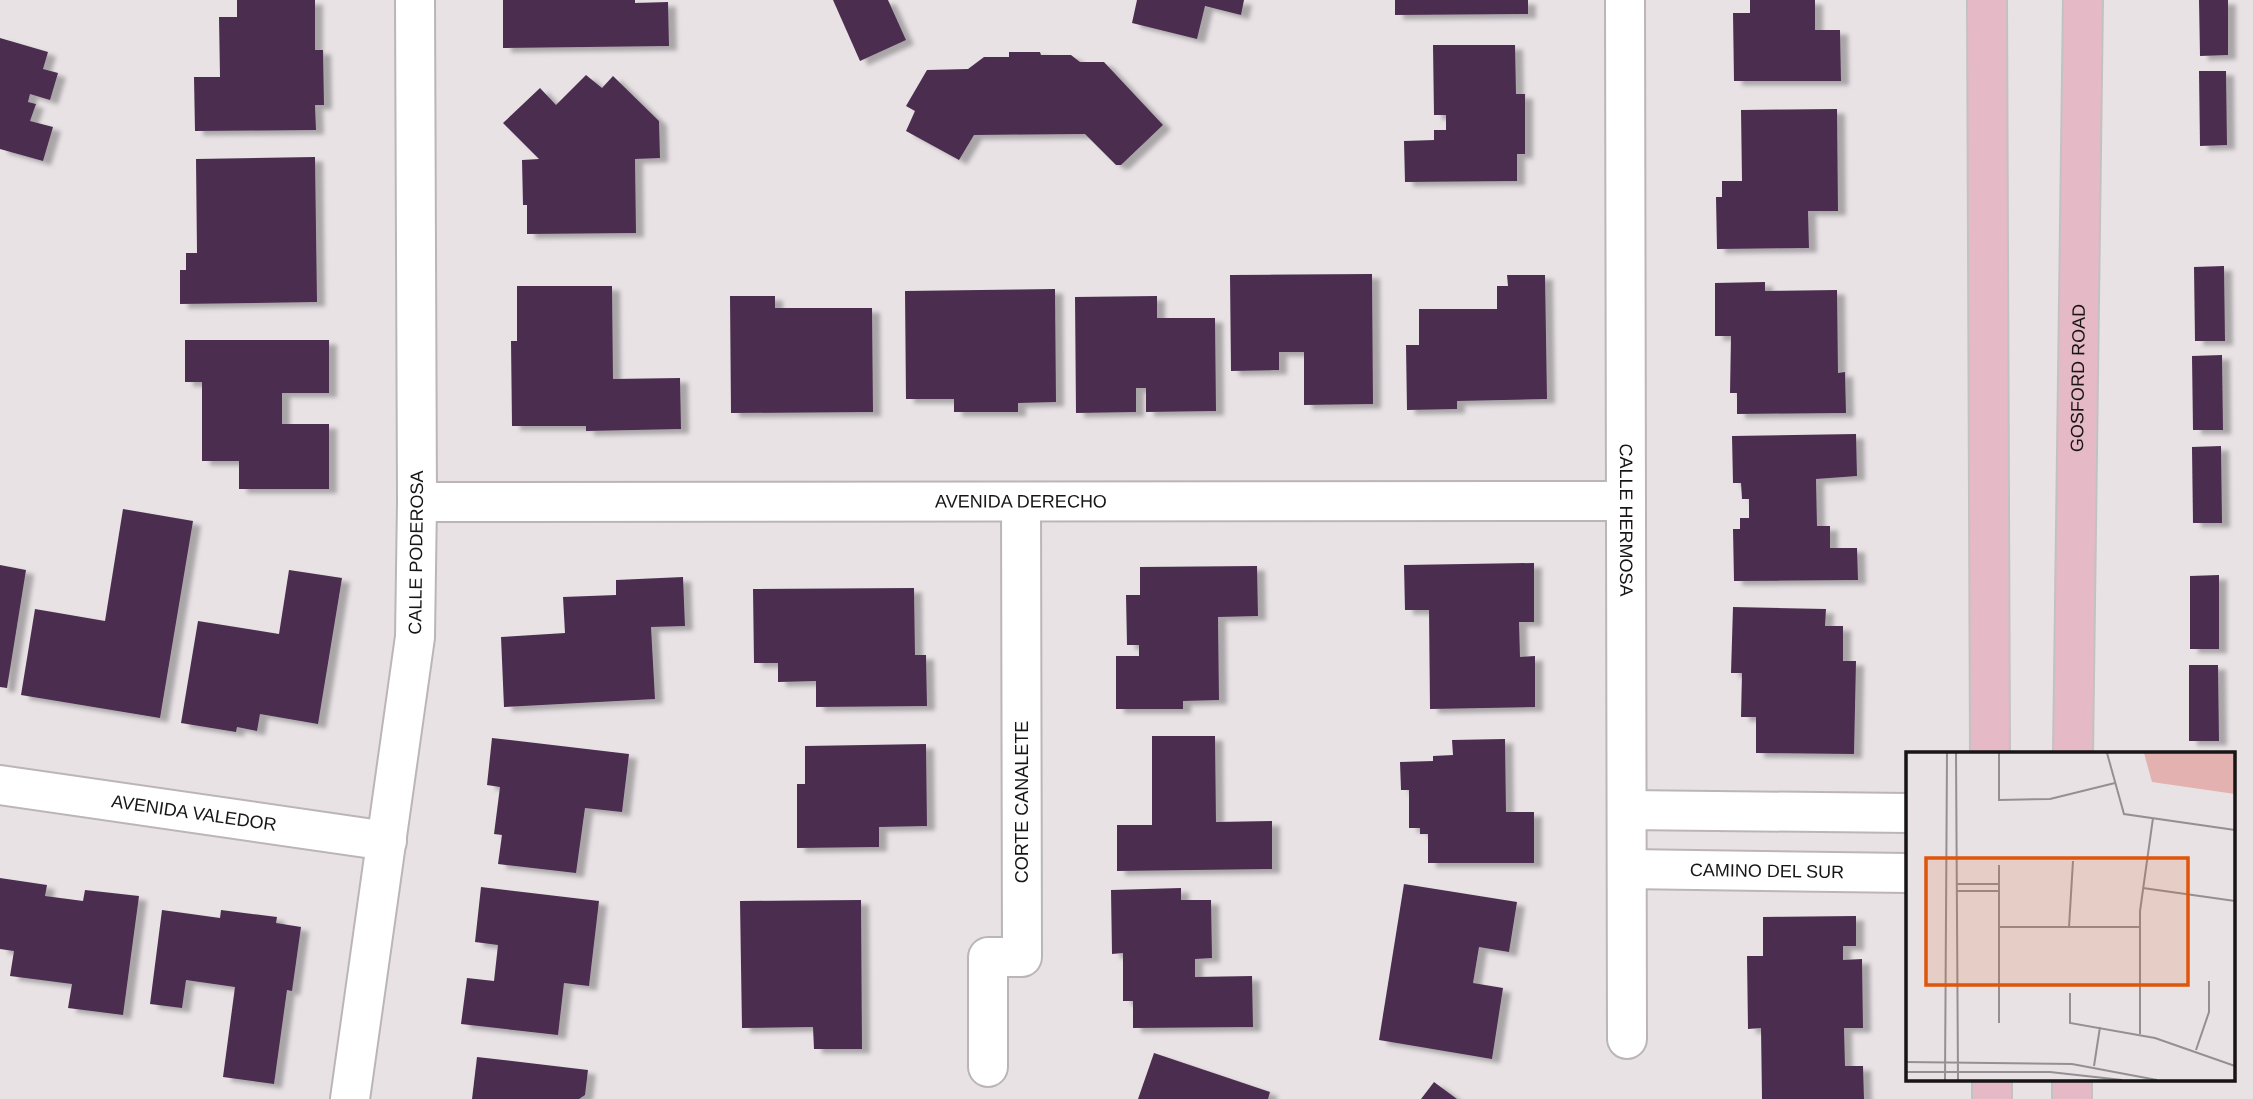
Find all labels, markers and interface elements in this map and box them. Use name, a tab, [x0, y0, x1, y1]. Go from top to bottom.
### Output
street label: GOSFORD ROAD	[2067, 304, 2089, 452]
street label: CALLE HERMOSA	[1616, 443, 1636, 597]
street label: CALLE PODEROSA	[405, 470, 427, 635]
street label: AVENIDA DERECHO	[935, 491, 1107, 512]
street label: CORTE CANALETE	[1012, 721, 1032, 883]
inset map	[1906, 752, 2236, 1082]
street label: AVENIDA VALEDOR	[110, 791, 278, 835]
street label: CAMINO DEL SUR	[1690, 860, 1844, 882]

